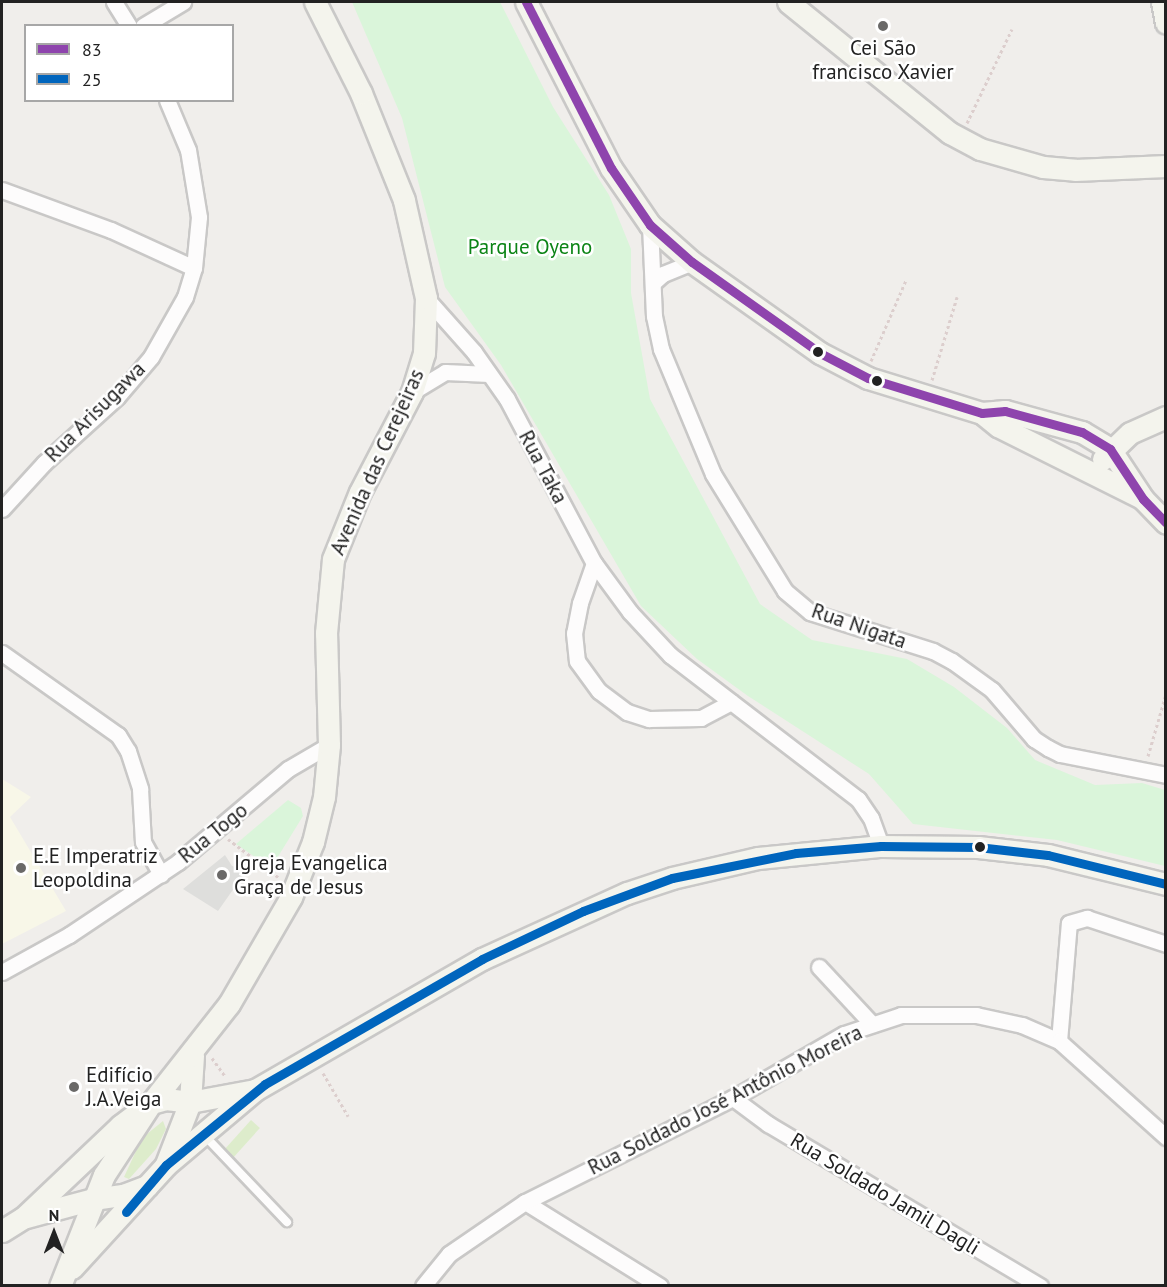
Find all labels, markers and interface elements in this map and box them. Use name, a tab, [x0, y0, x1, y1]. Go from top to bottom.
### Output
marker: Cei São francisco Xavier	[876, 19, 890, 33]
legend	[24, 24, 234, 102]
place label: Cei São francisco Xavier	[812, 35, 954, 85]
text: 83	[82, 38, 102, 61]
text: 25	[82, 68, 102, 91]
park label: Parque Oyeno	[468, 234, 592, 260]
unlabelled marker	[812, 346, 824, 358]
street label: Rua Arisugawa	[39, 356, 151, 468]
street label: Avenida das Cerejeiras	[325, 365, 429, 559]
unlabelled marker	[871, 375, 883, 387]
street label: Rua Taka	[513, 426, 573, 508]
street label: Rua Nigata	[808, 598, 910, 654]
street label: Rua Togo	[173, 797, 253, 869]
unlabelled marker	[974, 841, 986, 853]
place label: E.E Imperatriz Leopoldina	[33, 843, 158, 893]
place label: Igreja Evangelica Graça de Jesus	[234, 850, 388, 900]
marker: E.E Imperatriz Leopoldina	[14, 861, 28, 875]
marker: Igreja Evangelica Graça de Jesus	[215, 868, 229, 882]
street label: Rua Soldado José Antônio Moreira	[583, 1019, 867, 1181]
place label: Edifício J.A.Veiga	[86, 1062, 161, 1112]
marker: Edifício J.A.Veiga	[67, 1080, 81, 1094]
street label: Rua Soldado Jamil Dagli	[786, 1128, 984, 1260]
north arrow	[24, 1203, 84, 1263]
text: N	[49, 1205, 59, 1225]

